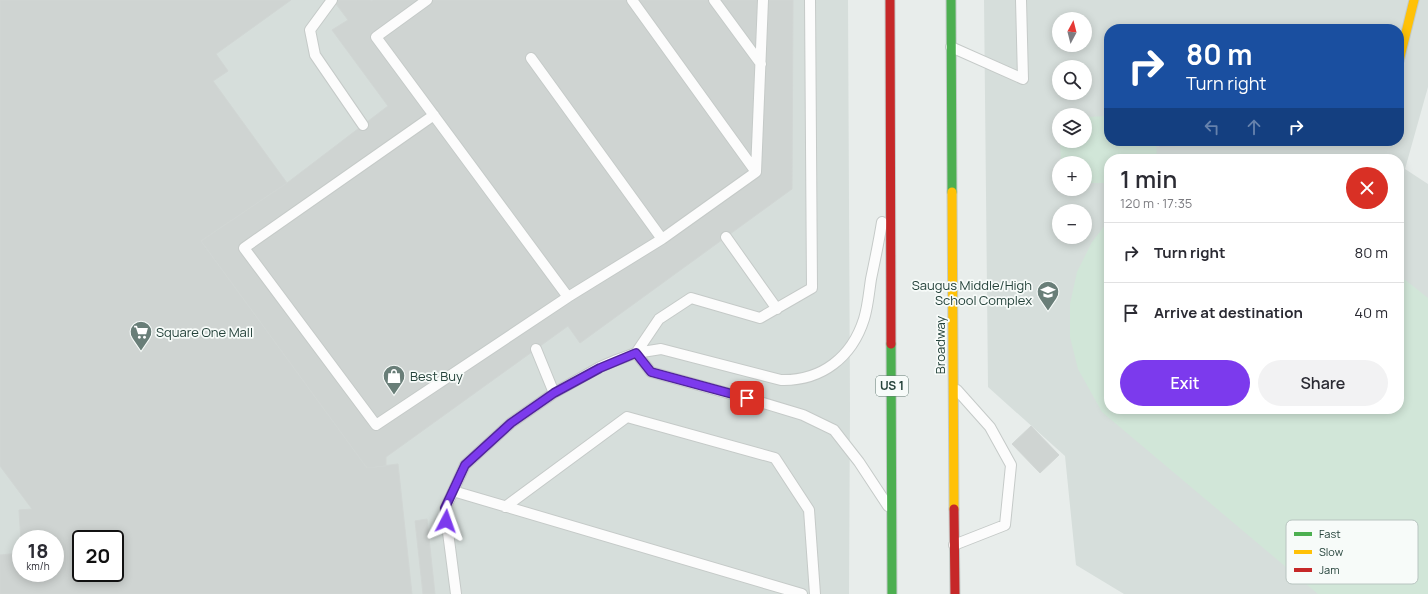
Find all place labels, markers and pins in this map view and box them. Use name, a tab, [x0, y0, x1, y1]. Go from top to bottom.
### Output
place label: Saugus Middle/High School Complex	[912, 276, 1032, 309]
school or university icon: Saugus Middle/High School Complex	[1035, 279, 1061, 312]
supermarket icon: Square One Mall	[128, 319, 154, 352]
place label: Square One Mall	[156, 323, 253, 341]
shop icon: Best Buy	[381, 363, 407, 396]
place label: Best Buy	[410, 367, 463, 385]
pin	[730, 381, 764, 415]

